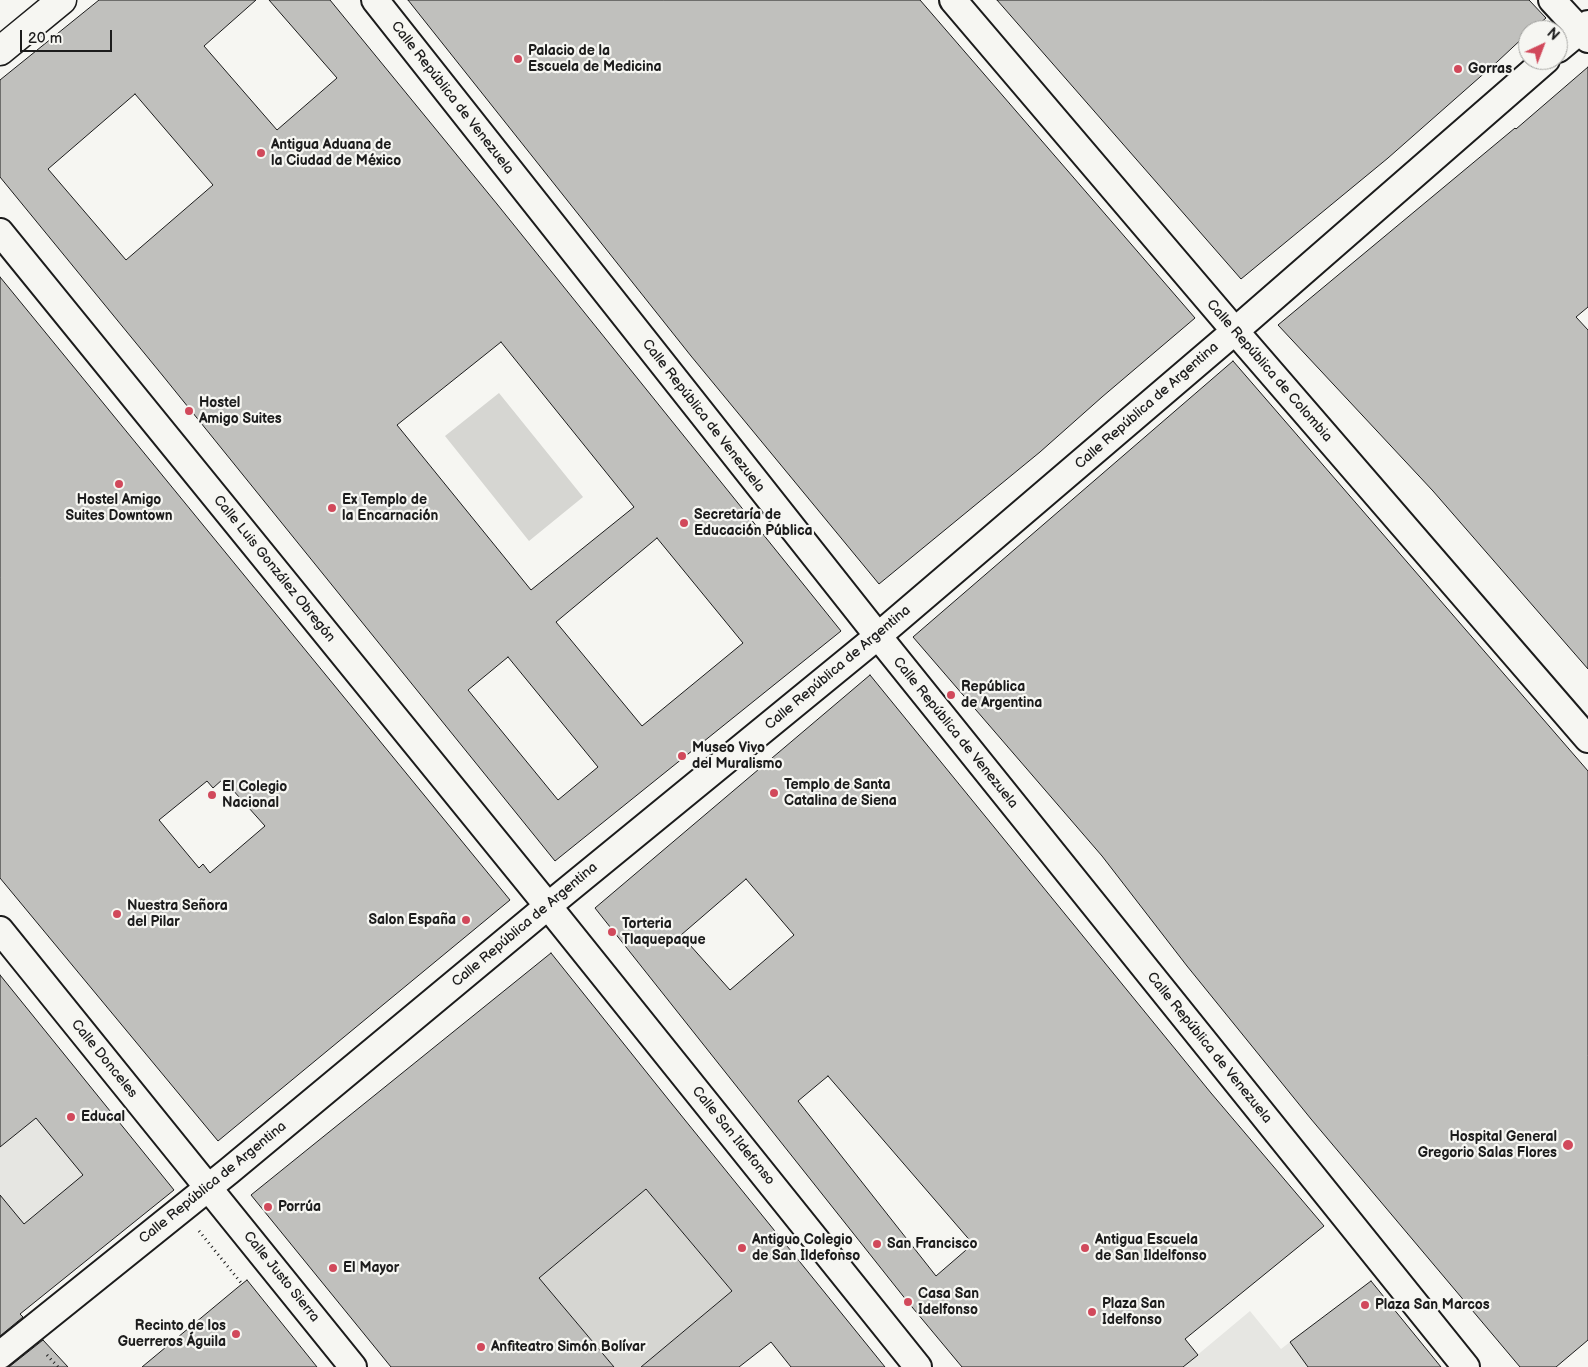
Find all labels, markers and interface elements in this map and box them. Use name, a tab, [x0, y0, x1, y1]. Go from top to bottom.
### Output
street label: Calle República de Venezuela	[387, 18, 517, 178]
scale bar	[22, 20, 115, 52]
north arrow	[1518, 20, 1568, 70]
text: N	[1543, 25, 1563, 44]
text: 20 m	[28, 29, 62, 48]
place label: Palacio de la Escuela de Medicina	[528, 43, 662, 75]
marker: Palacio de la Escuela de Medicina	[512, 53, 524, 65]
place label: Gorras	[1468, 61, 1512, 77]
marker: Gorras	[1452, 63, 1464, 75]
place label: Antigua Aduana de la Ciudad de México	[271, 137, 401, 170]
marker: Antigua Aduana de la Ciudad de México	[255, 147, 267, 159]
street label: Calle República de Colombia	[1203, 296, 1335, 446]
street label: Calle República de Venezuela	[638, 336, 768, 496]
street label: Calle República de Argentina	[1072, 339, 1222, 473]
place label: Hostel Amigo Suites	[199, 395, 282, 428]
marker: Hostel Amigo Suites	[183, 405, 195, 417]
marker: Hostel Amigo Suites Downtown	[113, 478, 125, 490]
place label: Hostel Amigo Suites Downtown	[65, 492, 173, 524]
street label: Calle Luis González Obregón	[210, 492, 338, 646]
place label: Ex Templo de la Encarnación	[342, 492, 438, 524]
marker: Ex Templo de la Encarnación	[326, 502, 338, 514]
place label: Secretaría de Educación Pública	[694, 507, 813, 540]
marker: Secretaría de Educación Pública	[678, 517, 690, 529]
street label: Calle República de Argentina	[762, 602, 914, 734]
street label: Calle República de Venezuela	[889, 654, 1021, 812]
place label: República de Argentina	[961, 679, 1042, 712]
marker: República de Argentina	[945, 689, 957, 701]
place label: Museo Vivo del Muralismo	[692, 740, 782, 772]
marker: Museo Vivo del Muralismo	[676, 750, 688, 762]
place label: Templo de Santa Catalina de Siena	[784, 777, 897, 810]
place label: El Colegio Nacional	[222, 779, 287, 812]
marker: Templo de Santa Catalina de Siena	[768, 787, 780, 799]
marker: El Colegio Nacional	[206, 789, 218, 801]
street label: Calle República de Argentina	[449, 859, 601, 991]
place label: Nuestra Señora del Pilar	[127, 898, 228, 930]
marker: Nuestra Señora del Pilar	[111, 908, 123, 920]
place label: Salon España	[368, 912, 456, 928]
marker: Salon España	[460, 914, 472, 926]
place label: Torteria Tlaquepaque	[622, 916, 705, 949]
marker: Torteria Tlaquepaque	[606, 926, 618, 938]
street label: Calle República de Venezuela	[1143, 969, 1275, 1127]
street label: Calle Donceles	[67, 1016, 141, 1102]
street label: Calle San Ildefonso	[688, 1083, 778, 1189]
place label: Educal	[81, 1109, 125, 1125]
marker: Educal	[65, 1111, 77, 1123]
street label: Calle República de Argentina	[136, 1118, 290, 1248]
place label: Hospital General Gregorio Salas Flores	[1418, 1129, 1557, 1162]
marker: Hospital General Gregorio Salas Flores	[1561, 1138, 1575, 1152]
place label: Porrúa	[278, 1199, 321, 1215]
marker: Porrúa	[262, 1201, 274, 1213]
street label: Calle Justo Sierra	[239, 1228, 323, 1326]
place label: Antiguo Colegio de San Ildefonso	[752, 1232, 860, 1264]
place label: Antigua Escuela de San Ildelfonso	[1095, 1232, 1207, 1264]
place label: San Francisco	[887, 1236, 977, 1252]
marker: San Francisco	[871, 1238, 883, 1250]
marker: Antiguo Colegio de San Ildefonso	[736, 1242, 748, 1254]
marker: Antigua Escuela de San Ildelfonso	[1079, 1242, 1091, 1254]
place label: El Mayor	[343, 1260, 399, 1276]
marker: El Mayor	[327, 1262, 339, 1274]
place label: Casa San Idelfonso	[918, 1286, 979, 1318]
marker: Casa San Idelfonso	[902, 1296, 914, 1308]
place label: Plaza San Idelfonso	[1102, 1296, 1165, 1328]
place label: Plaza San Marcos	[1375, 1297, 1490, 1313]
marker: Plaza San Marcos	[1359, 1299, 1371, 1311]
marker: Plaza San Idelfonso	[1086, 1306, 1098, 1318]
place label: Recinto de los Guerreros Águila	[118, 1318, 226, 1350]
marker: Recinto de los Guerreros Águila	[230, 1328, 242, 1340]
place label: Anfiteatro Simón Bolívar	[491, 1339, 646, 1355]
marker: Anfiteatro Simón Bolívar	[475, 1341, 487, 1353]

